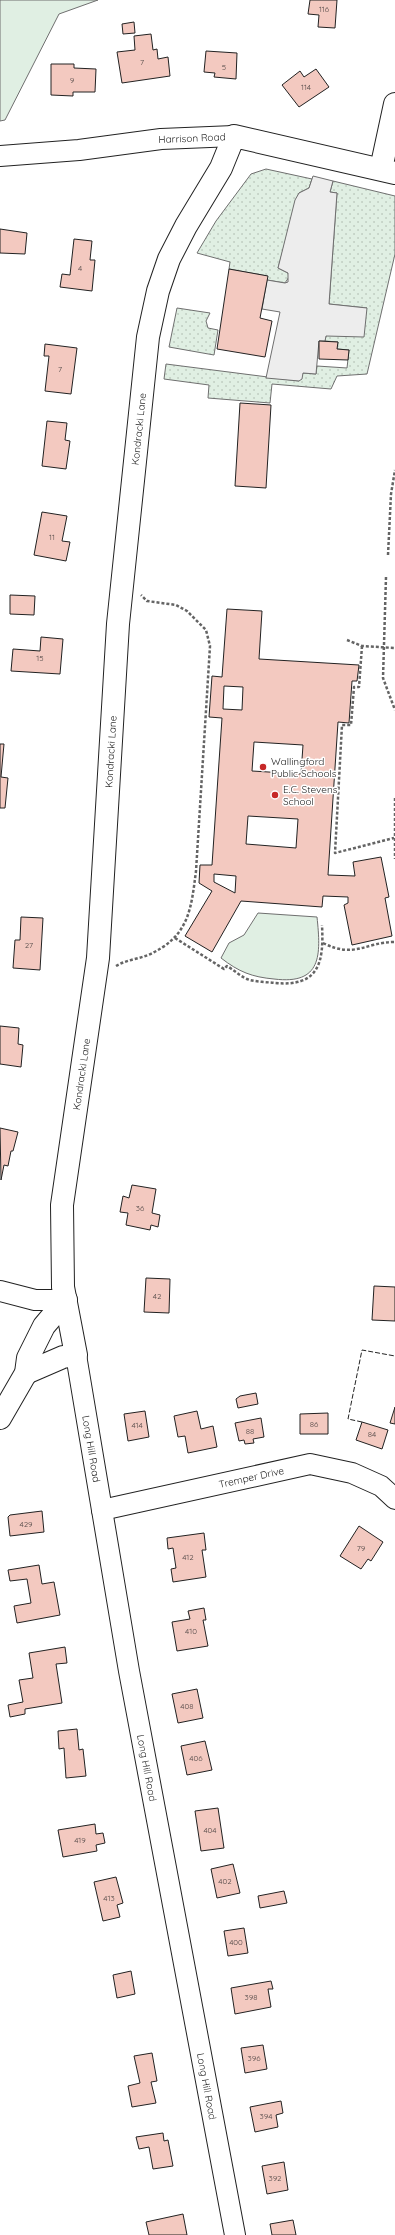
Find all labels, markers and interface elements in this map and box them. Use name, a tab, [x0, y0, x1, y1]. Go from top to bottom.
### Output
house number: 116	[319, 4, 330, 14]
house number: 7	[140, 57, 144, 67]
house number: 5	[222, 62, 226, 72]
house number: 9	[70, 75, 75, 85]
house number: 114	[301, 82, 311, 92]
street label: Harrison Road	[158, 130, 226, 146]
house number: 4	[78, 263, 82, 273]
house number: 7	[58, 364, 62, 374]
street label: Kondracki Lane	[129, 392, 149, 466]
house number: 11	[49, 532, 55, 542]
house number: 15	[36, 653, 44, 663]
street label: Kondracki Lane	[102, 715, 120, 788]
place label: Wallingford Public Schools	[271, 755, 337, 780]
marker: Wallingford Public Schools	[258, 762, 268, 772]
place label: E.C. Stevens School	[283, 783, 338, 808]
marker: E.C. Stevens School	[270, 790, 280, 800]
house number: 27	[25, 940, 33, 950]
street label: Kondracki Lane	[70, 1037, 93, 1111]
house number: 36	[136, 1203, 145, 1213]
house number: 42	[153, 1291, 162, 1301]
street label: Long Hill Road	[79, 1414, 103, 1483]
house number: 86	[310, 1419, 319, 1429]
house number: 414	[131, 1420, 143, 1430]
house number: 88	[246, 1426, 254, 1436]
house number: 84	[368, 1429, 376, 1439]
street label: Tremper Drive	[218, 1464, 286, 1491]
house number: 429	[19, 1519, 33, 1529]
house number: 79	[357, 1543, 366, 1553]
house number: 412	[182, 1552, 194, 1562]
house number: 410	[185, 1626, 197, 1636]
house number: 408	[180, 1701, 194, 1711]
street label: Long Hill Road	[134, 1734, 159, 1802]
house number: 406	[189, 1753, 203, 1763]
house number: 404	[203, 1825, 217, 1835]
house number: 419	[74, 1835, 86, 1845]
house number: 402	[218, 1876, 232, 1886]
house number: 413	[103, 1893, 115, 1903]
house number: 400	[229, 1937, 243, 1947]
house number: 398	[245, 1992, 257, 2002]
street label: Long Hill Road	[194, 2052, 219, 2121]
house number: 396	[248, 2053, 261, 2063]
house number: 394	[260, 2111, 272, 2121]
house number: 392	[268, 2173, 282, 2183]

